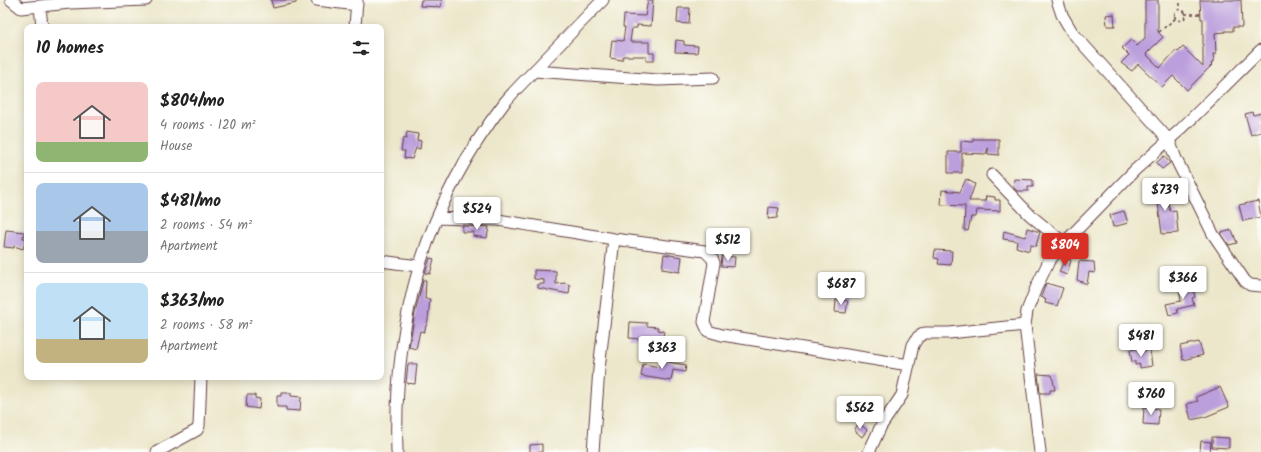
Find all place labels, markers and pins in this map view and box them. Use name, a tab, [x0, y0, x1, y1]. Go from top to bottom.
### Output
pin: $739	[1141, 178, 1189, 212]
pin: $524	[453, 197, 501, 231]
pin: $512	[704, 228, 752, 262]
pin: $804	[1041, 233, 1089, 267]
pin: $366	[1159, 266, 1207, 300]
pin: $687	[817, 272, 865, 306]
pin: $481	[1117, 324, 1165, 358]
pin: $363	[638, 336, 686, 370]
pin: $760	[1127, 382, 1175, 416]
pin: $562	[836, 396, 884, 430]

